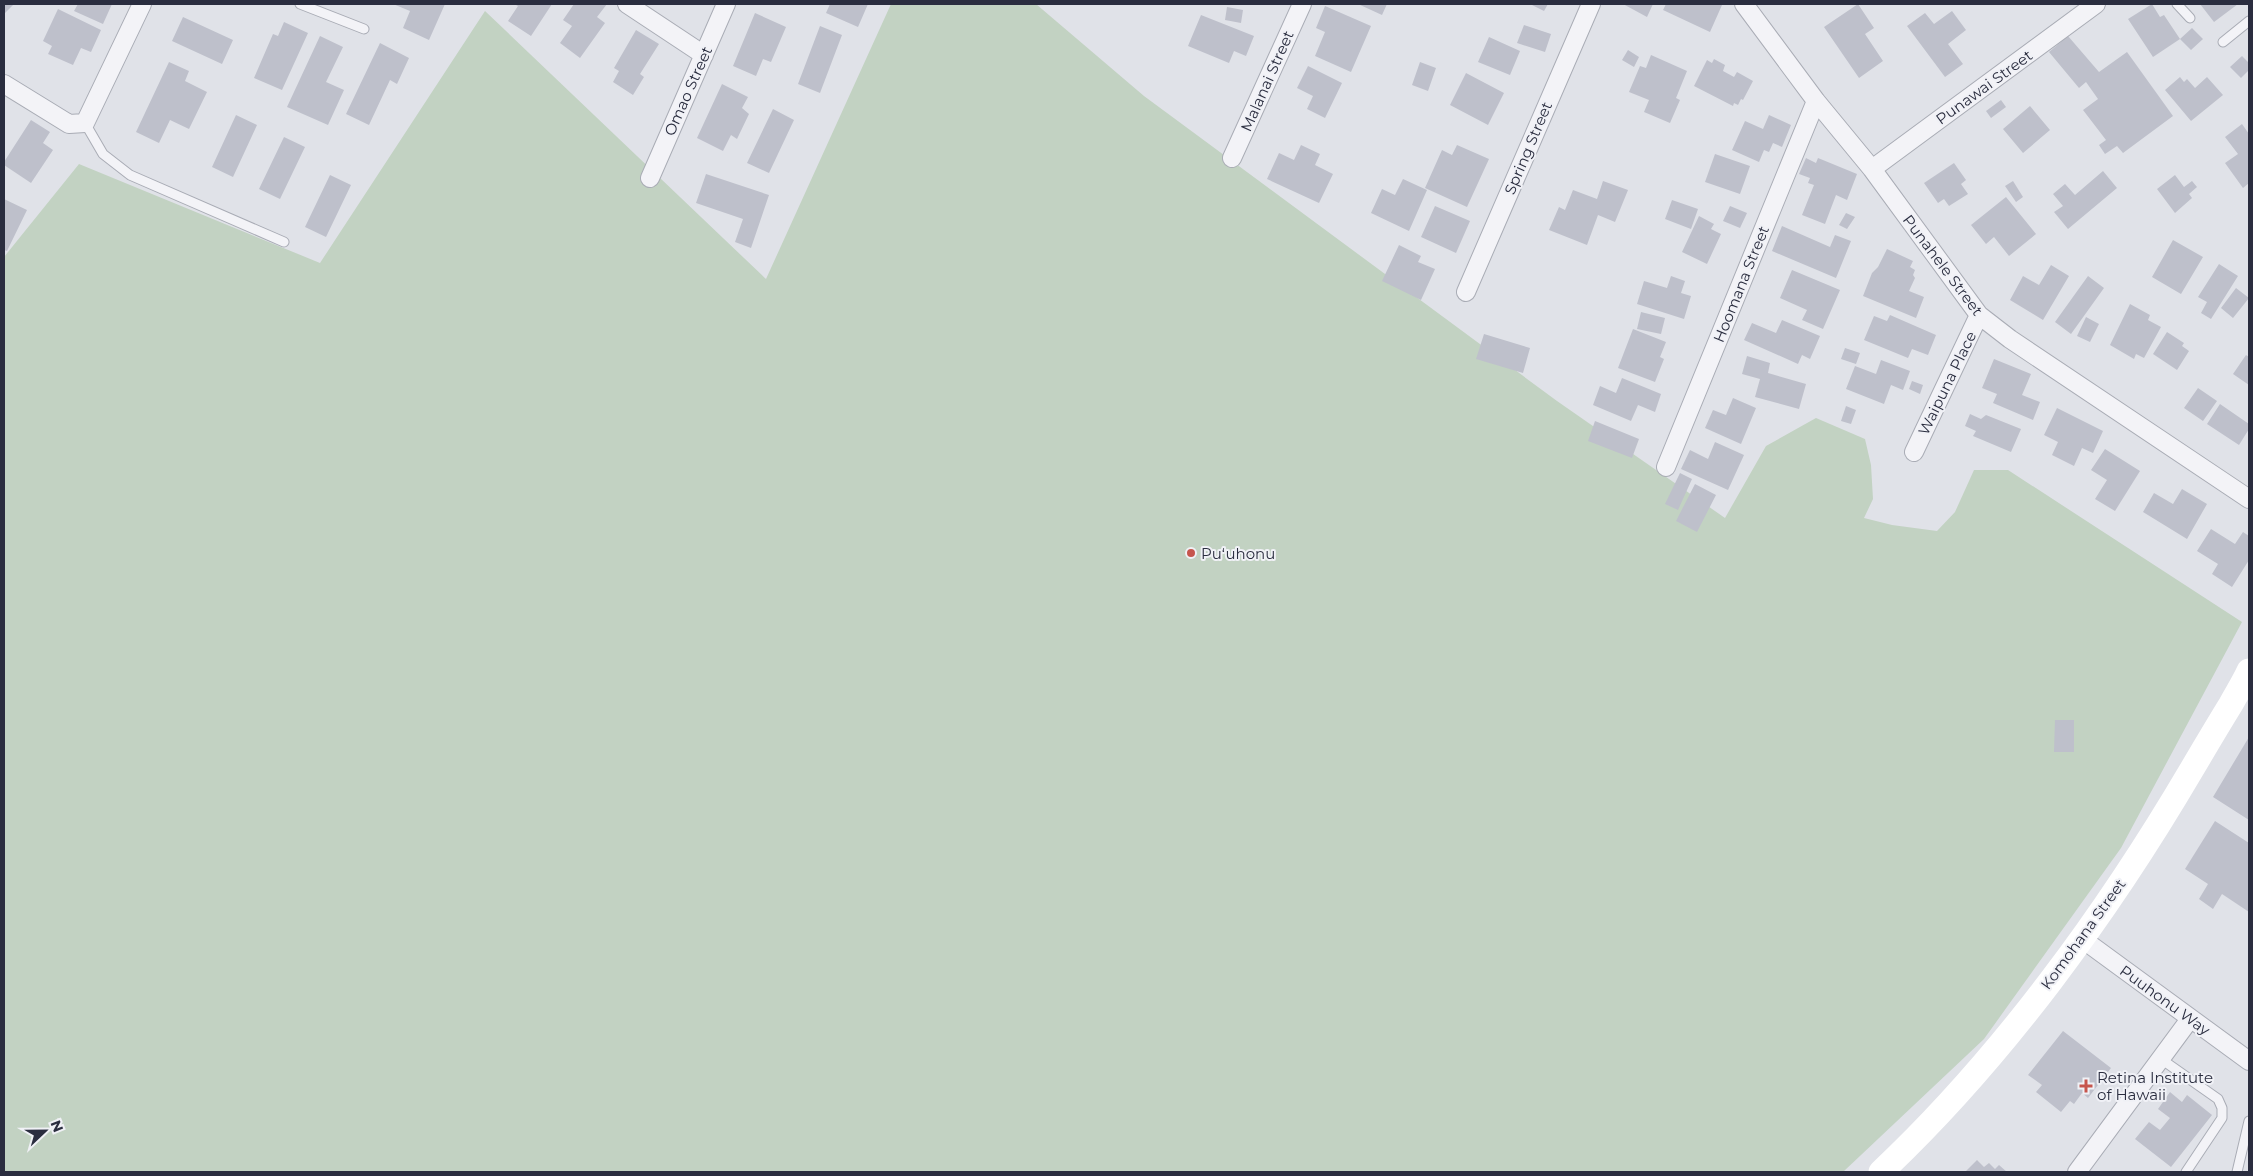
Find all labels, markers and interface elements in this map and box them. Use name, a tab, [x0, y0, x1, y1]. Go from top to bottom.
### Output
street label: Malanai Street	[1236, 28, 1298, 134]
street label: Omao Street	[660, 43, 716, 139]
street label: Punawai Street	[1932, 46, 2036, 128]
street label: Spring Street	[1500, 99, 1556, 197]
street label: Punahele Street	[1899, 211, 1987, 319]
street label: Hoomana Street	[1709, 223, 1773, 345]
street label: Waipuna Place	[1914, 328, 1980, 438]
place label: Puʻuhonu	[1201, 544, 1275, 563]
marker: Puʻuhonu	[1185, 547, 1197, 559]
street label: Komohana Street	[2036, 875, 2130, 993]
street label: Puuhonu Way	[2116, 961, 2215, 1040]
place label: Retina Institute of Hawaii	[2097, 1068, 2213, 1104]
marker: Retina Institute of Hawaii	[2079, 1079, 2093, 1093]
north arrow	[20, 1106, 70, 1156]
text: N	[47, 1118, 68, 1135]

